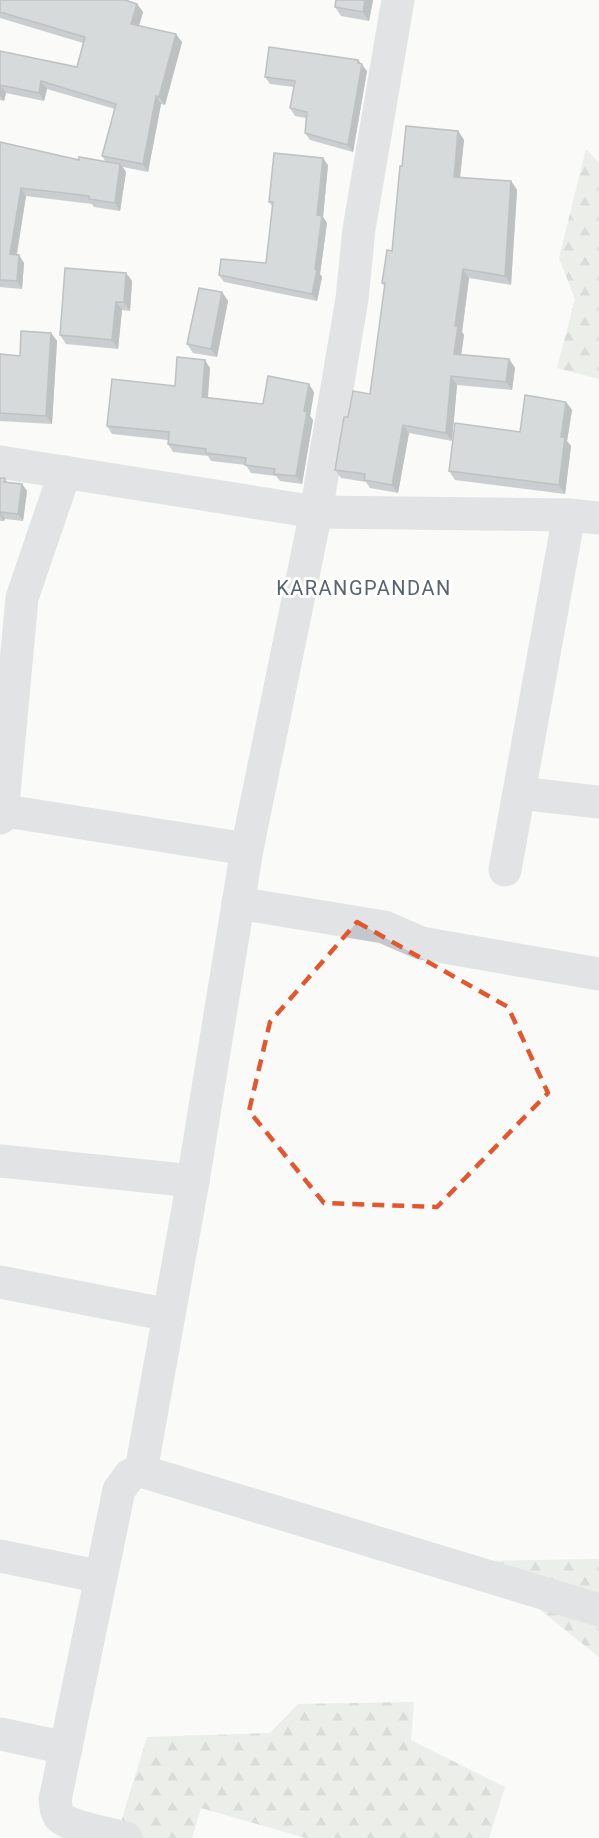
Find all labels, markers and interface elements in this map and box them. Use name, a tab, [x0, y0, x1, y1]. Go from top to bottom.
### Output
district label: KARANGPANDAN	[276, 576, 452, 600]

